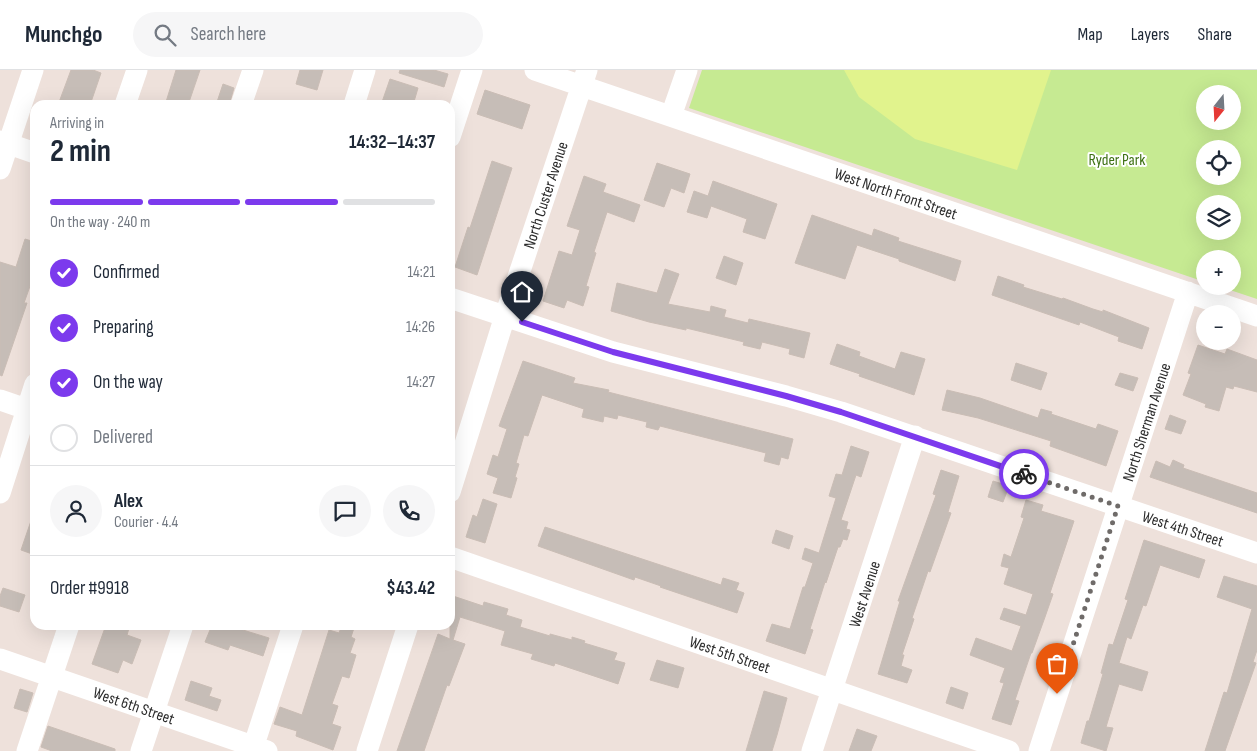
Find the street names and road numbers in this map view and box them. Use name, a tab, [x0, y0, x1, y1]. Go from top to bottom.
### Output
street label: North Custer Avenue	[520, 140, 573, 251]
street label: West North Front Street	[832, 164, 960, 224]
street label: North Sherman Avenue	[1119, 361, 1176, 484]
street label: West 4th Street	[1139, 507, 1226, 552]
street label: West Avenue	[846, 559, 885, 630]
street label: West 5th Street	[687, 633, 773, 678]
street label: West 6th Street	[90, 684, 177, 729]

